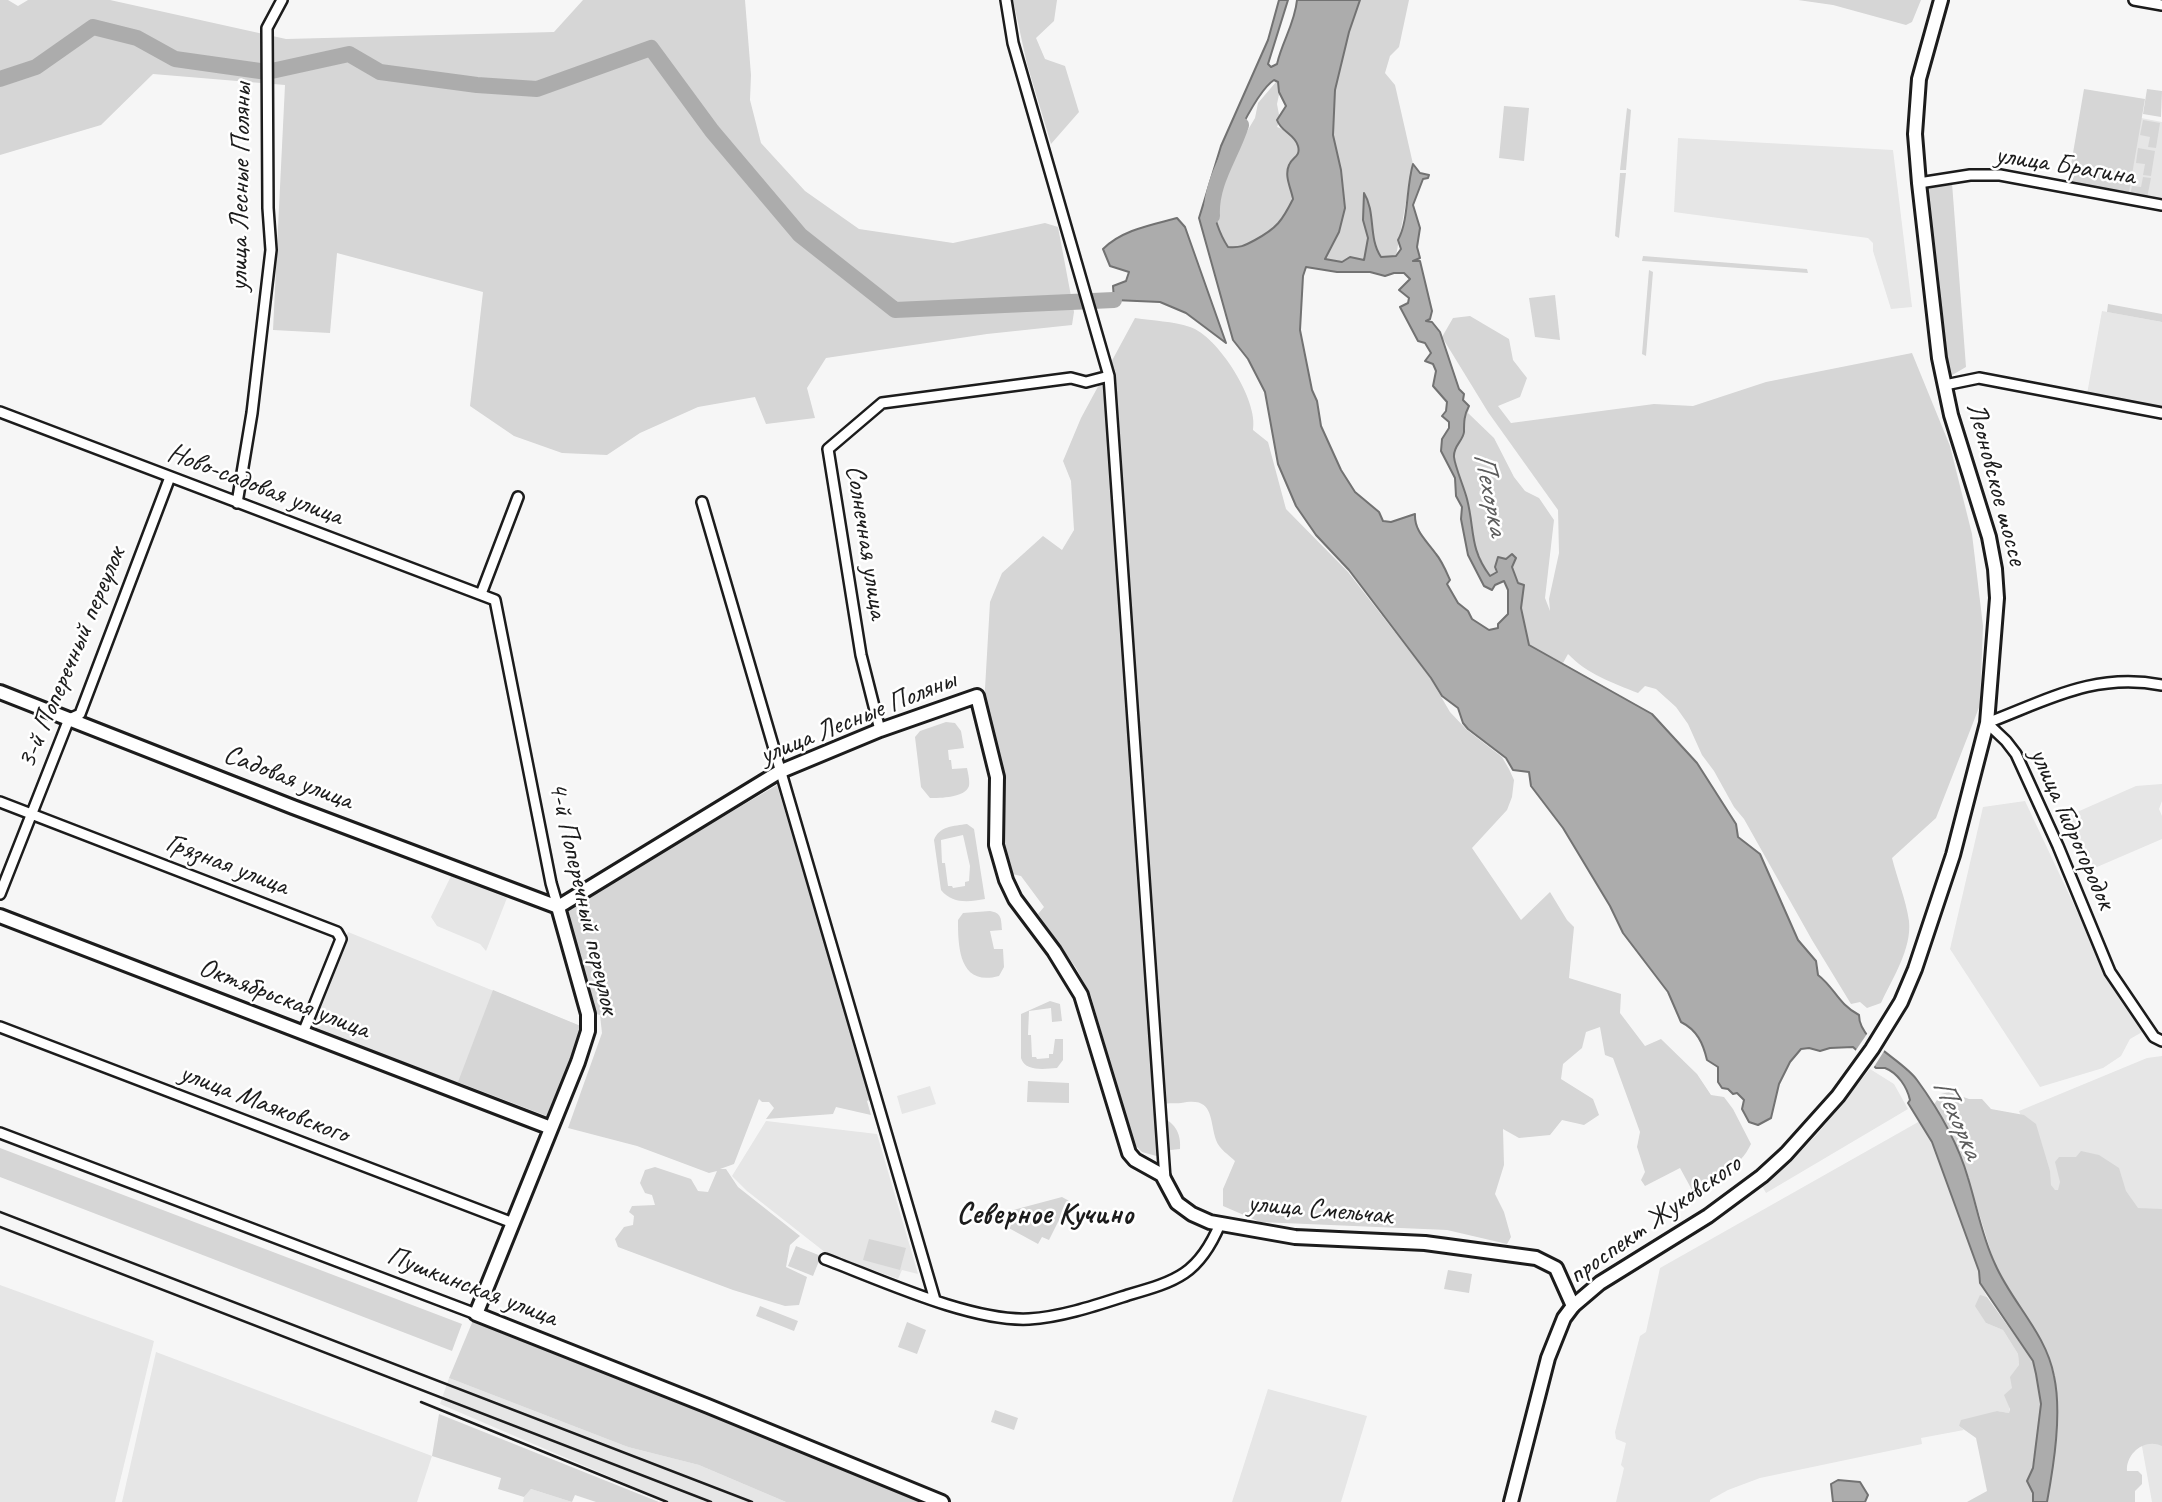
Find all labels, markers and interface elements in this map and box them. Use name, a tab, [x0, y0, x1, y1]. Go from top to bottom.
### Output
street label: улица Лесные Поляны	[222, 82, 260, 292]
street label: улица Брагина	[1993, 138, 2137, 194]
street label: Леоновское шоссе	[1958, 399, 2034, 569]
street label: Ново-садовая улица	[163, 436, 347, 534]
water label: Пехорка	[1464, 450, 1516, 538]
street label: Солнечная улица	[837, 463, 895, 621]
street label: 3-й Поперечный переулок	[10, 542, 134, 774]
street label: улица Лесные Поляны	[755, 663, 961, 773]
street label: Садовая улица	[219, 738, 357, 818]
street label: улица Гидрогородок	[2021, 743, 2123, 915]
street label: 4-й Поперечный переулок	[540, 779, 626, 1017]
street label: Грязная улица	[161, 826, 293, 904]
street label: Октябрьская улица	[194, 951, 374, 1047]
street label: улица Маяковского	[175, 1056, 353, 1152]
water label: Пехорка	[1924, 1074, 1990, 1164]
street label: проспект Жуковского	[1562, 1148, 1748, 1292]
street label: улица Смельчак	[1246, 1187, 1394, 1233]
district label: Северное Кучино	[957, 1197, 1133, 1233]
street label: Пушкинская улица	[382, 1239, 562, 1335]

